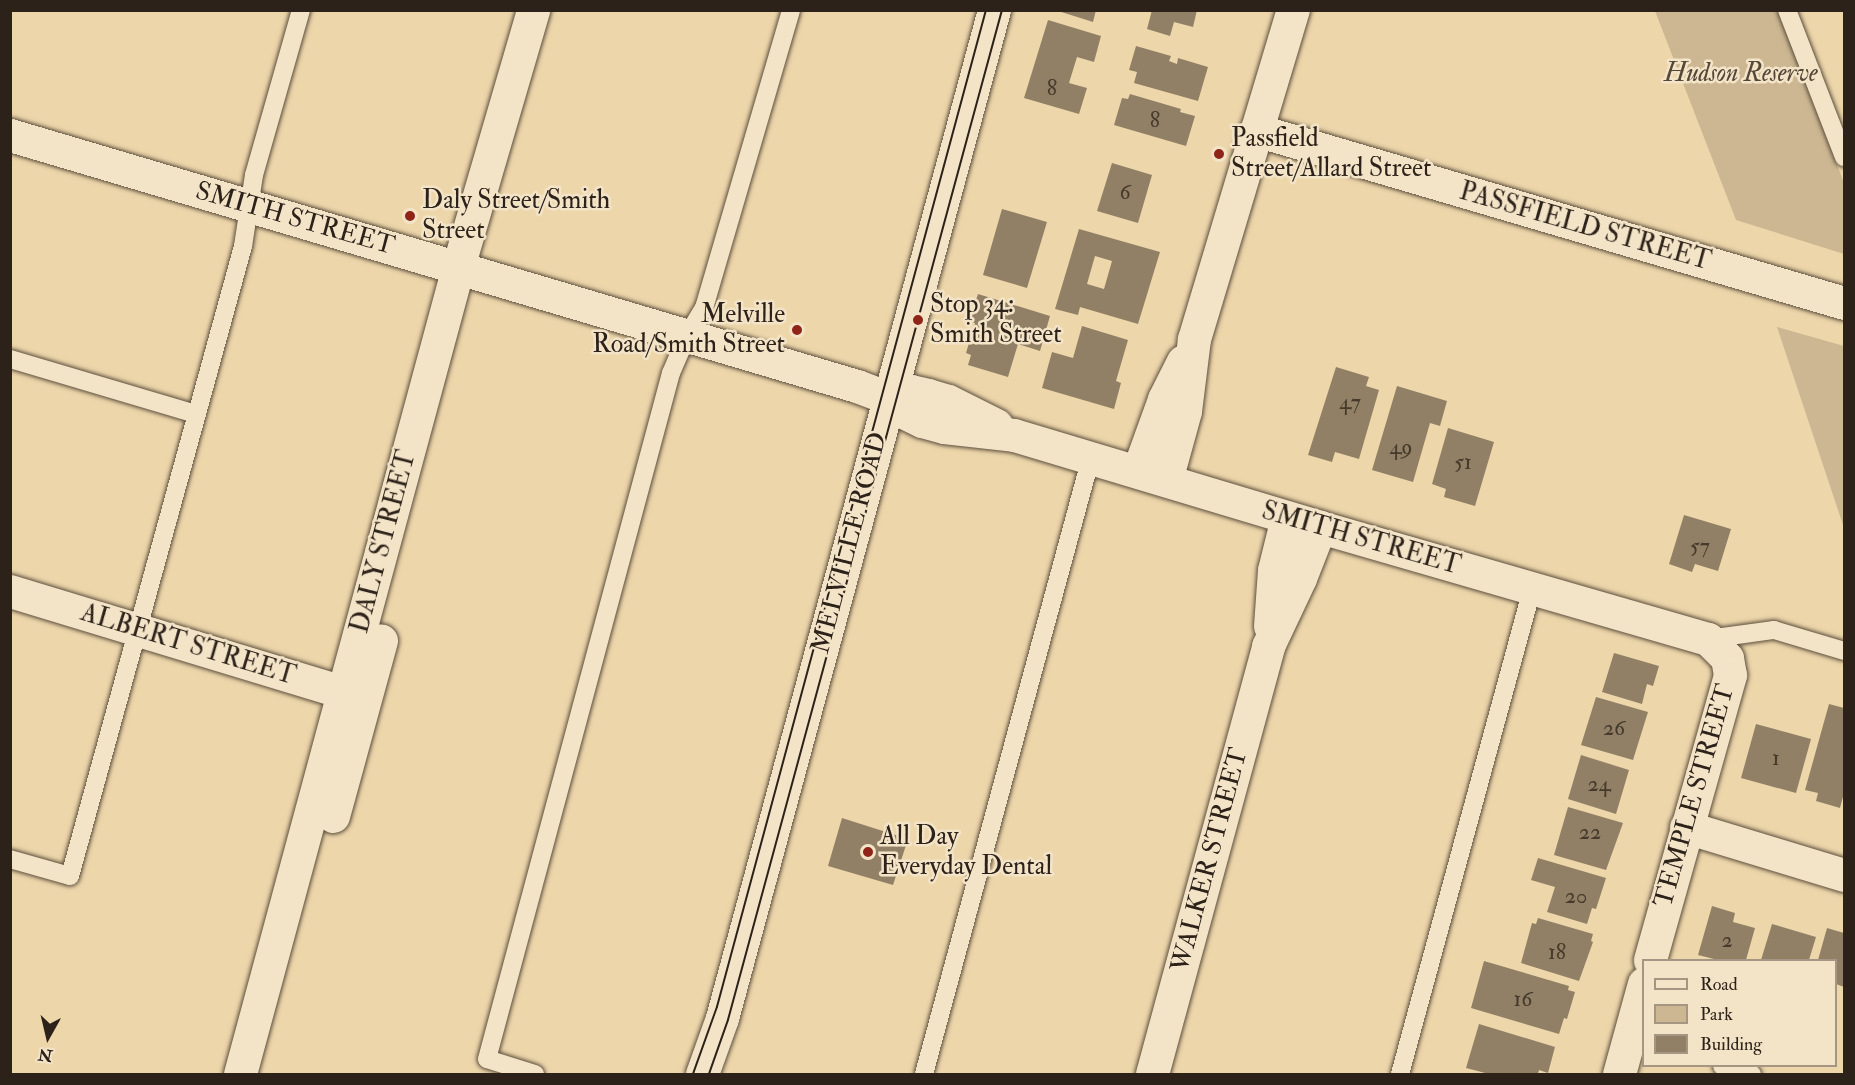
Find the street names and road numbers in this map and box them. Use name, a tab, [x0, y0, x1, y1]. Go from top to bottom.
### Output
street label: SMITH STREET	[192, 176, 398, 262]
street label: PASSFIELD STREET	[1456, 176, 1714, 278]
street label: MELVILLE ROAD	[805, 429, 895, 657]
street label: DALY STREET	[345, 447, 423, 637]
street label: SMITH STREET	[1258, 496, 1464, 582]
street label: ALBERT STREET	[77, 597, 299, 693]
street label: TEMPLE STREET	[1648, 681, 1742, 911]
street label: WALKER STREET	[1165, 745, 1255, 975]

